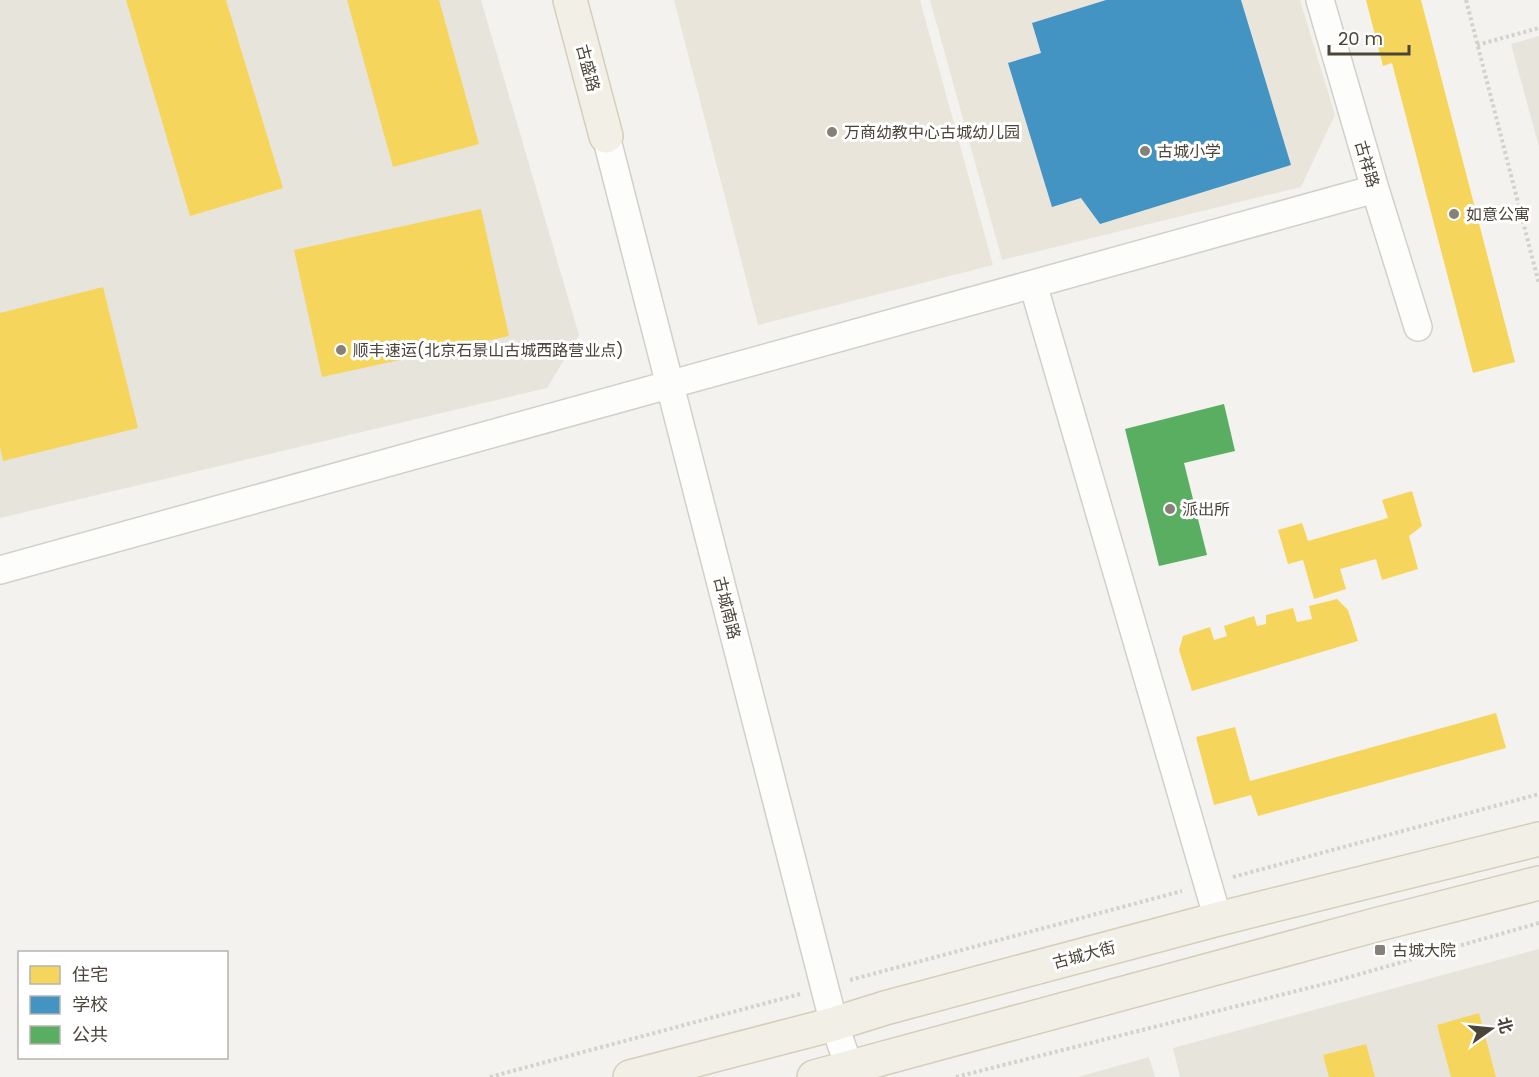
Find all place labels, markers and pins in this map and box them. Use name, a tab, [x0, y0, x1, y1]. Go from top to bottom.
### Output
place label: 万商幼教中心古城幼儿园	[844, 121, 1020, 144]
marker: 万商幼教中心古城幼儿园	[825, 125, 839, 139]
place label: 古城小学	[1157, 140, 1221, 163]
marker: 古城小学	[1138, 144, 1152, 158]
place label: 如意公寓	[1466, 203, 1530, 226]
marker: 如意公寓	[1447, 207, 1461, 221]
place label: 顺丰速运(北京石景山古城西路营业点)	[353, 339, 624, 362]
marker: 顺丰速运(北京石景山古城西路营业点)	[334, 343, 348, 357]
place label: 派出所	[1182, 498, 1230, 521]
marker: 派出所	[1163, 502, 1177, 516]
place label: 古城大院	[1392, 939, 1456, 962]
marker: 古城大院	[1373, 943, 1387, 957]

